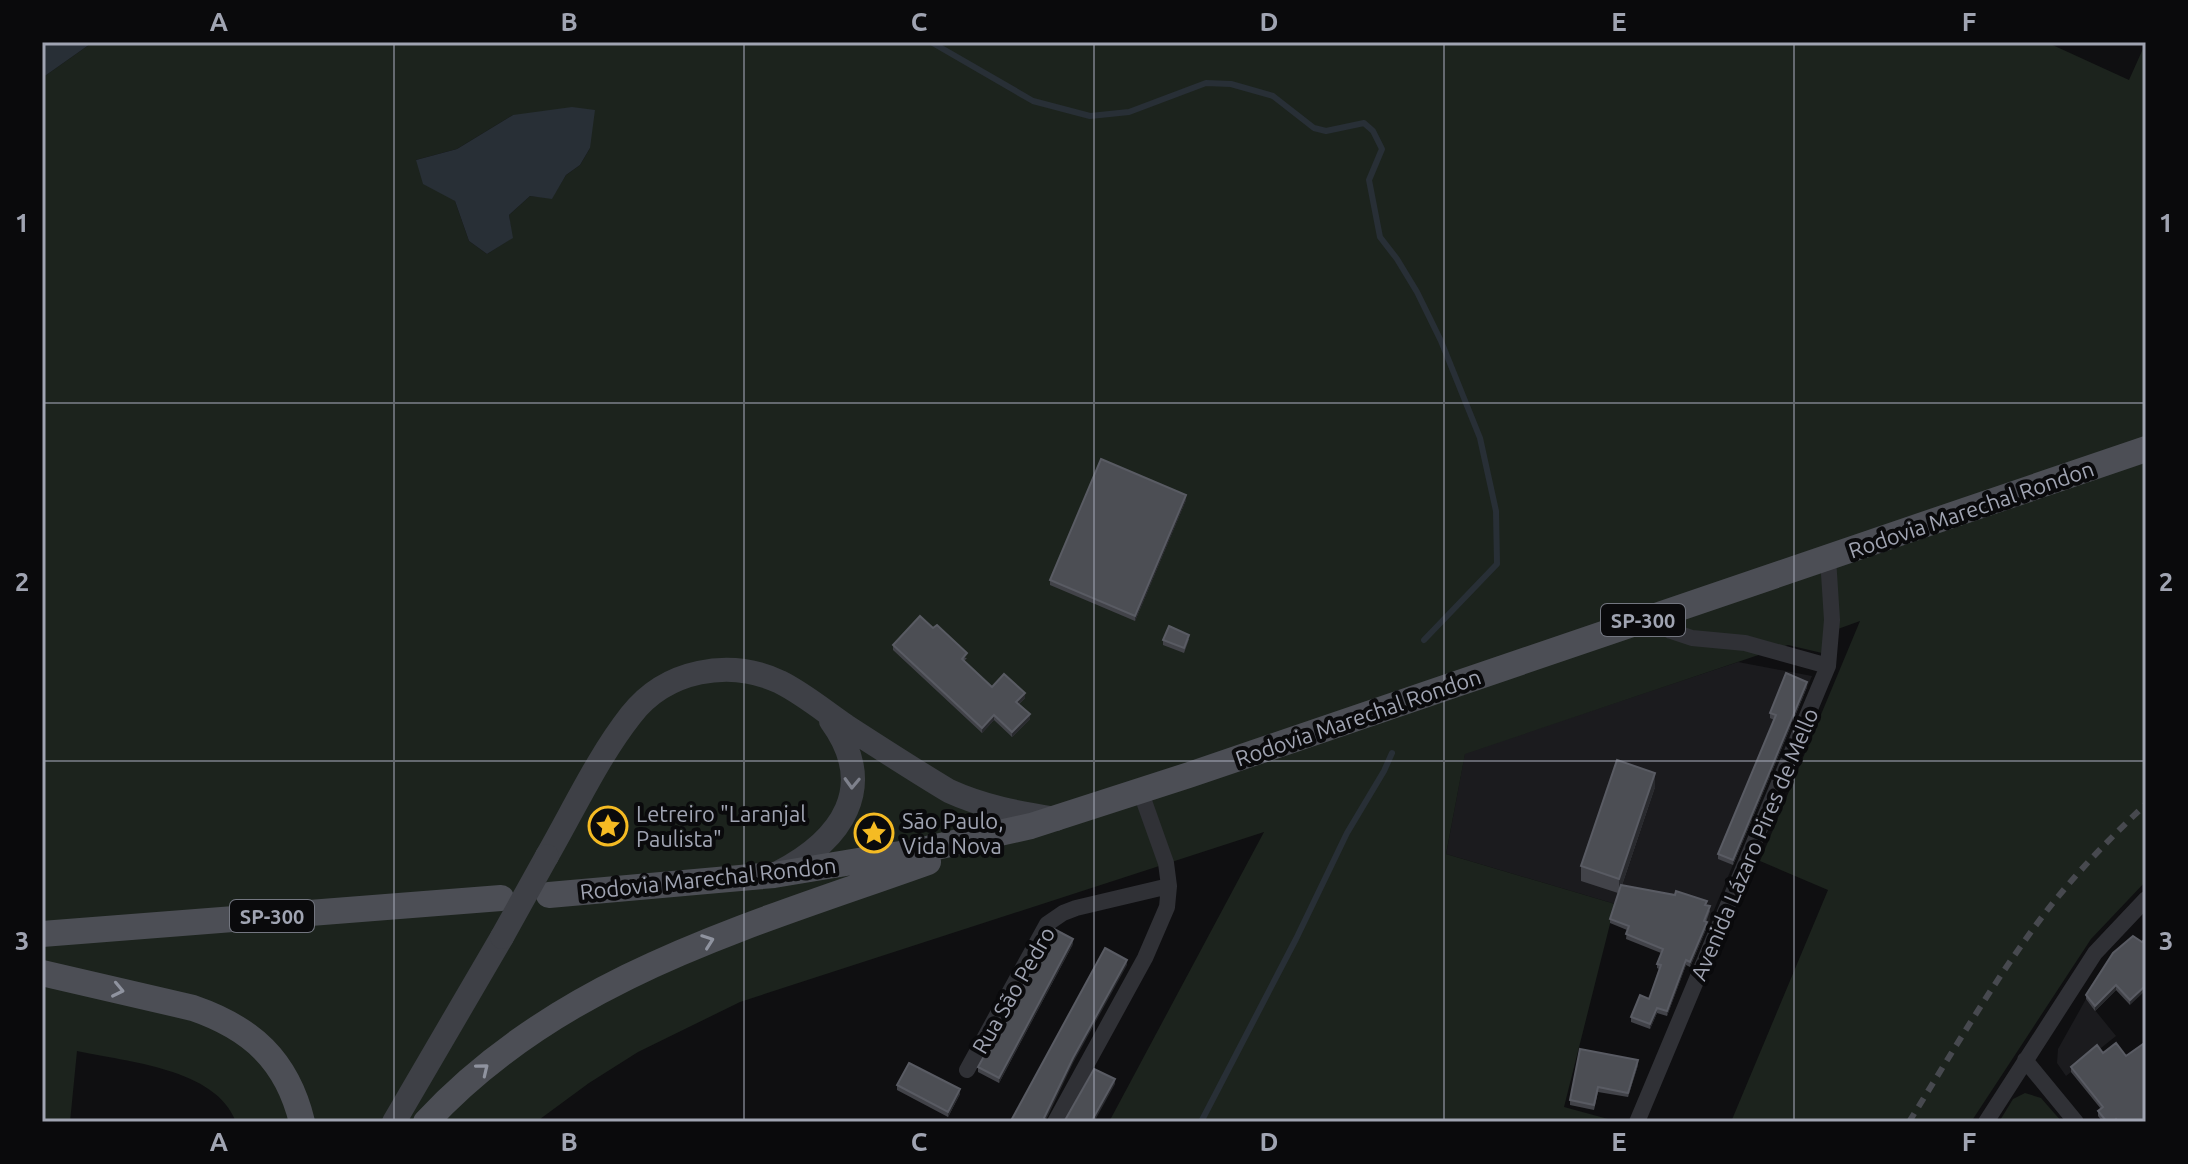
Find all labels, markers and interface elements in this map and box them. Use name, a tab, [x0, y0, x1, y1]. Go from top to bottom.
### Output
text: A	[210, 7, 229, 36]
text: B	[560, 7, 578, 36]
text: C	[911, 7, 928, 36]
text: D	[1260, 7, 1278, 36]
text: E	[1611, 7, 1627, 36]
text: F	[1962, 7, 1976, 36]
text: 1	[15, 208, 29, 237]
text: 1	[2159, 208, 2173, 237]
street label: Rodovia Marechal Rondon	[1845, 455, 2097, 563]
text: 2	[15, 567, 29, 596]
text: 2	[2159, 567, 2173, 596]
road number: SP-300	[1601, 604, 1685, 636]
street label: Rodovia Marechal Rondon	[1232, 663, 1484, 771]
street label: Avenida Lázaro Pires de Mello	[1685, 704, 1823, 984]
one-way arrow	[844, 777, 861, 790]
place label: Letreiro "Laranjal Paulista"	[636, 801, 806, 851]
place icon: Letreiro "Laranjal Paulista"	[587, 805, 629, 847]
place label: São Paulo, Vida Nova	[902, 808, 1004, 858]
place icon: São Paulo, Vida Nova	[853, 812, 895, 854]
street label: Rodovia Marechal Rondon	[578, 852, 838, 904]
road number: SP-300	[230, 900, 314, 932]
street label: Rua São Pedro	[967, 922, 1059, 1058]
text: 3	[15, 926, 29, 955]
text: 3	[2159, 926, 2173, 955]
one-way arrow	[700, 934, 714, 951]
one-way arrow	[111, 981, 125, 998]
one-way arrow	[474, 1064, 488, 1079]
text: A	[210, 1127, 229, 1156]
text: B	[560, 1127, 578, 1156]
text: C	[911, 1127, 928, 1156]
text: D	[1260, 1127, 1278, 1156]
text: E	[1611, 1127, 1627, 1156]
text: F	[1962, 1127, 1976, 1156]

